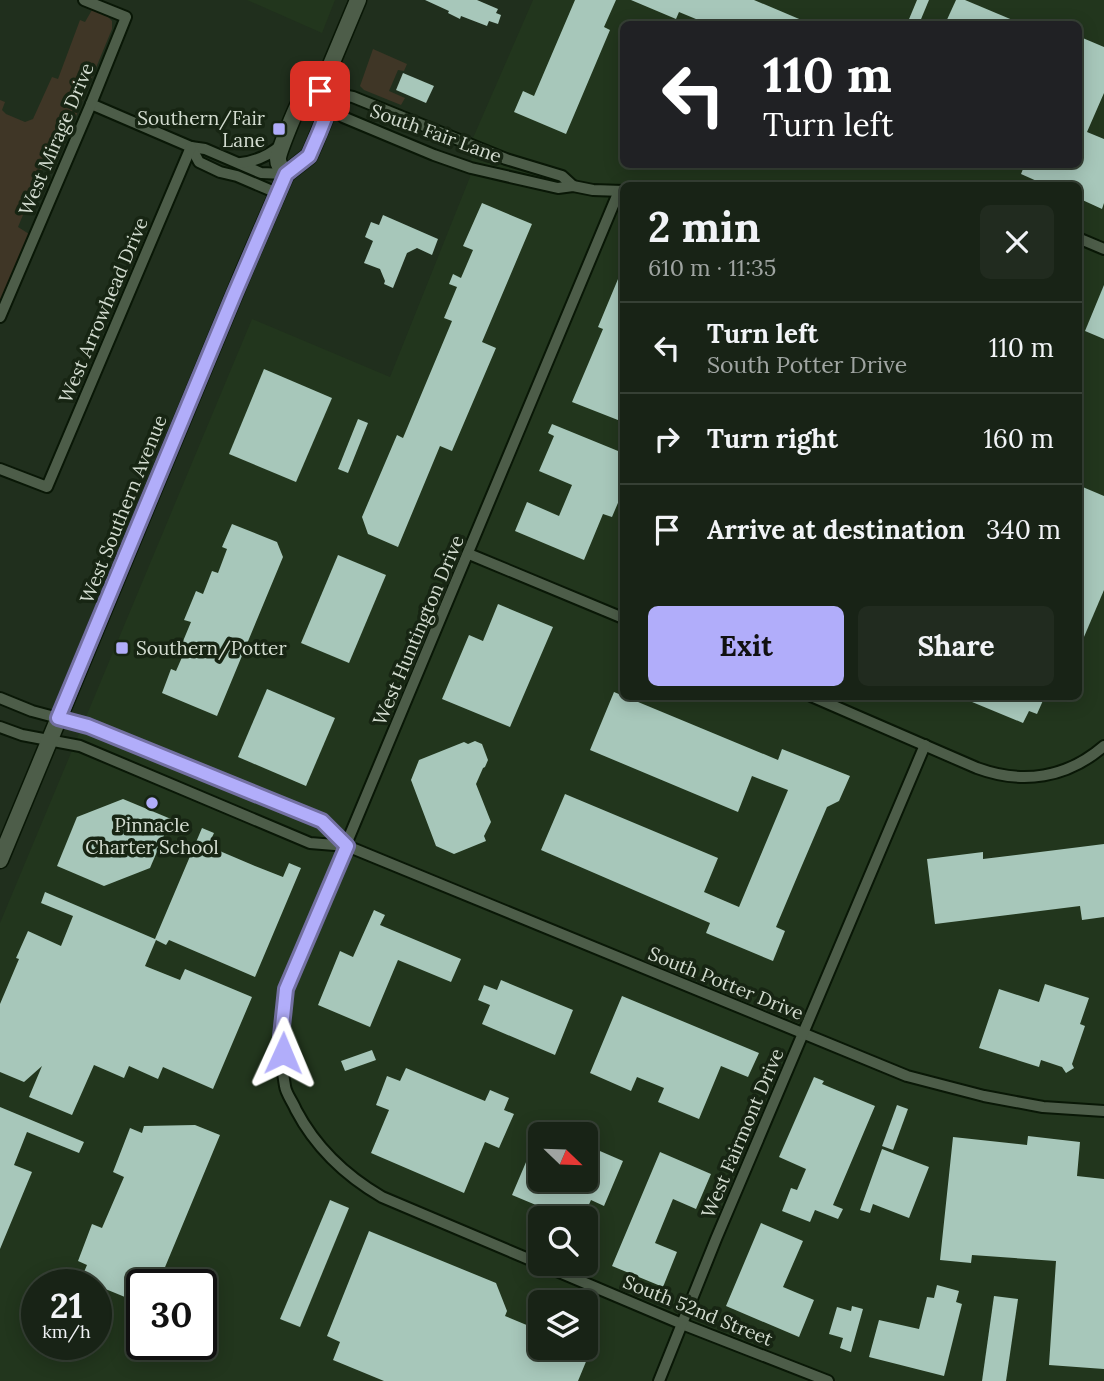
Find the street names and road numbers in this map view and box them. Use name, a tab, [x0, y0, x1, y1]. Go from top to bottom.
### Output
street label: West Mirage Drive	[13, 59, 99, 219]
street label: South Fair Lane	[367, 98, 505, 168]
street label: West Arrowhead Drive	[53, 214, 153, 406]
street label: West Southern Avenue	[74, 411, 172, 607]
street label: West Huntington Drive	[367, 531, 469, 729]
street label: South Potter Drive	[645, 941, 807, 1025]
street label: West Fairmont Drive	[695, 1045, 789, 1221]
street label: South 52nd Street	[620, 1269, 777, 1351]

